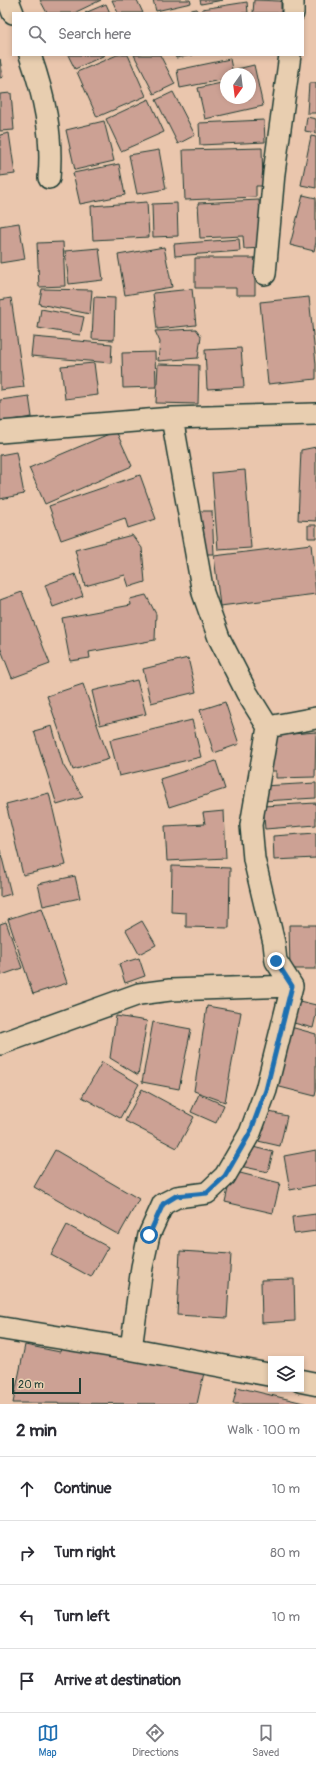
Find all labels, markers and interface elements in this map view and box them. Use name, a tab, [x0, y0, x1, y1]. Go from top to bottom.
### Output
search box	[12, 12, 304, 56]
icon: search	[26, 23, 48, 45]
text: Search here	[58, 25, 131, 44]
north arrow	[220, 68, 256, 104]
route end	[267, 952, 285, 970]
route start	[140, 1226, 158, 1244]
map controls	[268, 1356, 304, 1392]
button: layers	[268, 1356, 304, 1392]
scale bar	[12, 1376, 81, 1395]
text: 20 m	[18, 1378, 44, 1391]
text: 2 min	[16, 1420, 57, 1441]
text: Walk · 100 m	[227, 1422, 300, 1438]
icon: ahead	[16, 1478, 38, 1500]
text: Continue	[54, 1479, 112, 1498]
text: 10 m	[272, 1481, 300, 1497]
icon: right	[16, 1542, 38, 1564]
text: Turn right	[54, 1543, 115, 1562]
text: 80 m	[270, 1545, 300, 1561]
icon: left	[16, 1606, 38, 1628]
text: Turn left	[54, 1607, 110, 1626]
text: 10 m	[272, 1609, 300, 1625]
icon: arrive	[16, 1670, 38, 1692]
text: Arrive at destination	[54, 1671, 181, 1690]
tab: Map	[37, 1722, 59, 1759]
tab: Directions	[132, 1722, 179, 1759]
tab: Saved	[252, 1722, 279, 1759]

